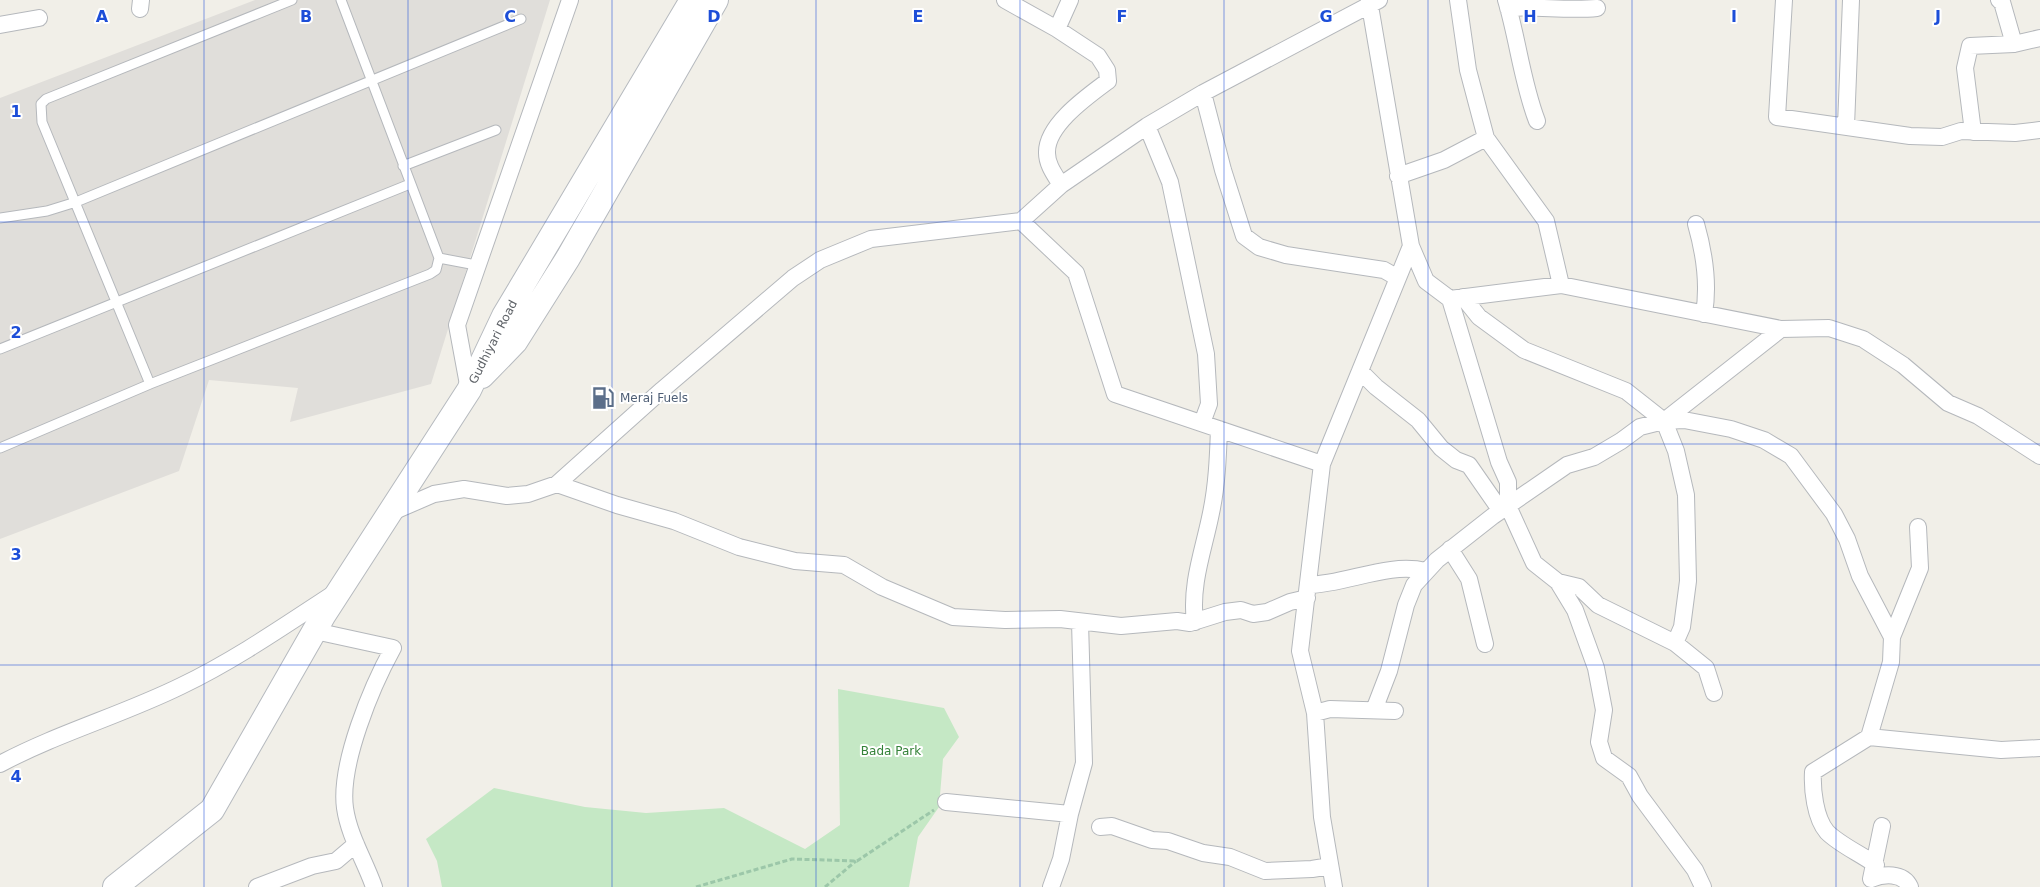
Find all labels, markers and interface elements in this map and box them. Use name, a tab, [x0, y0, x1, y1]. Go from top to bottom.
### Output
text: A	[96, 7, 109, 26]
text: B	[300, 7, 312, 26]
text: C	[504, 7, 516, 26]
text: D	[707, 7, 721, 26]
text: E	[913, 7, 923, 26]
text: F	[1117, 7, 1127, 26]
text: G	[1319, 7, 1333, 26]
text: H	[1523, 7, 1537, 26]
text: I	[1731, 7, 1737, 26]
text: J	[1934, 7, 1941, 26]
text: 1	[10, 102, 22, 121]
street label: Gudhiyari Road	[466, 298, 520, 386]
text: 2	[10, 323, 22, 342]
fuel station icon: Meraj Fuels	[590, 385, 616, 411]
place label: Meraj Fuels	[620, 391, 688, 405]
text: 3	[10, 545, 22, 564]
park label: Bada Park	[861, 744, 921, 758]
text: 4	[10, 767, 22, 786]

